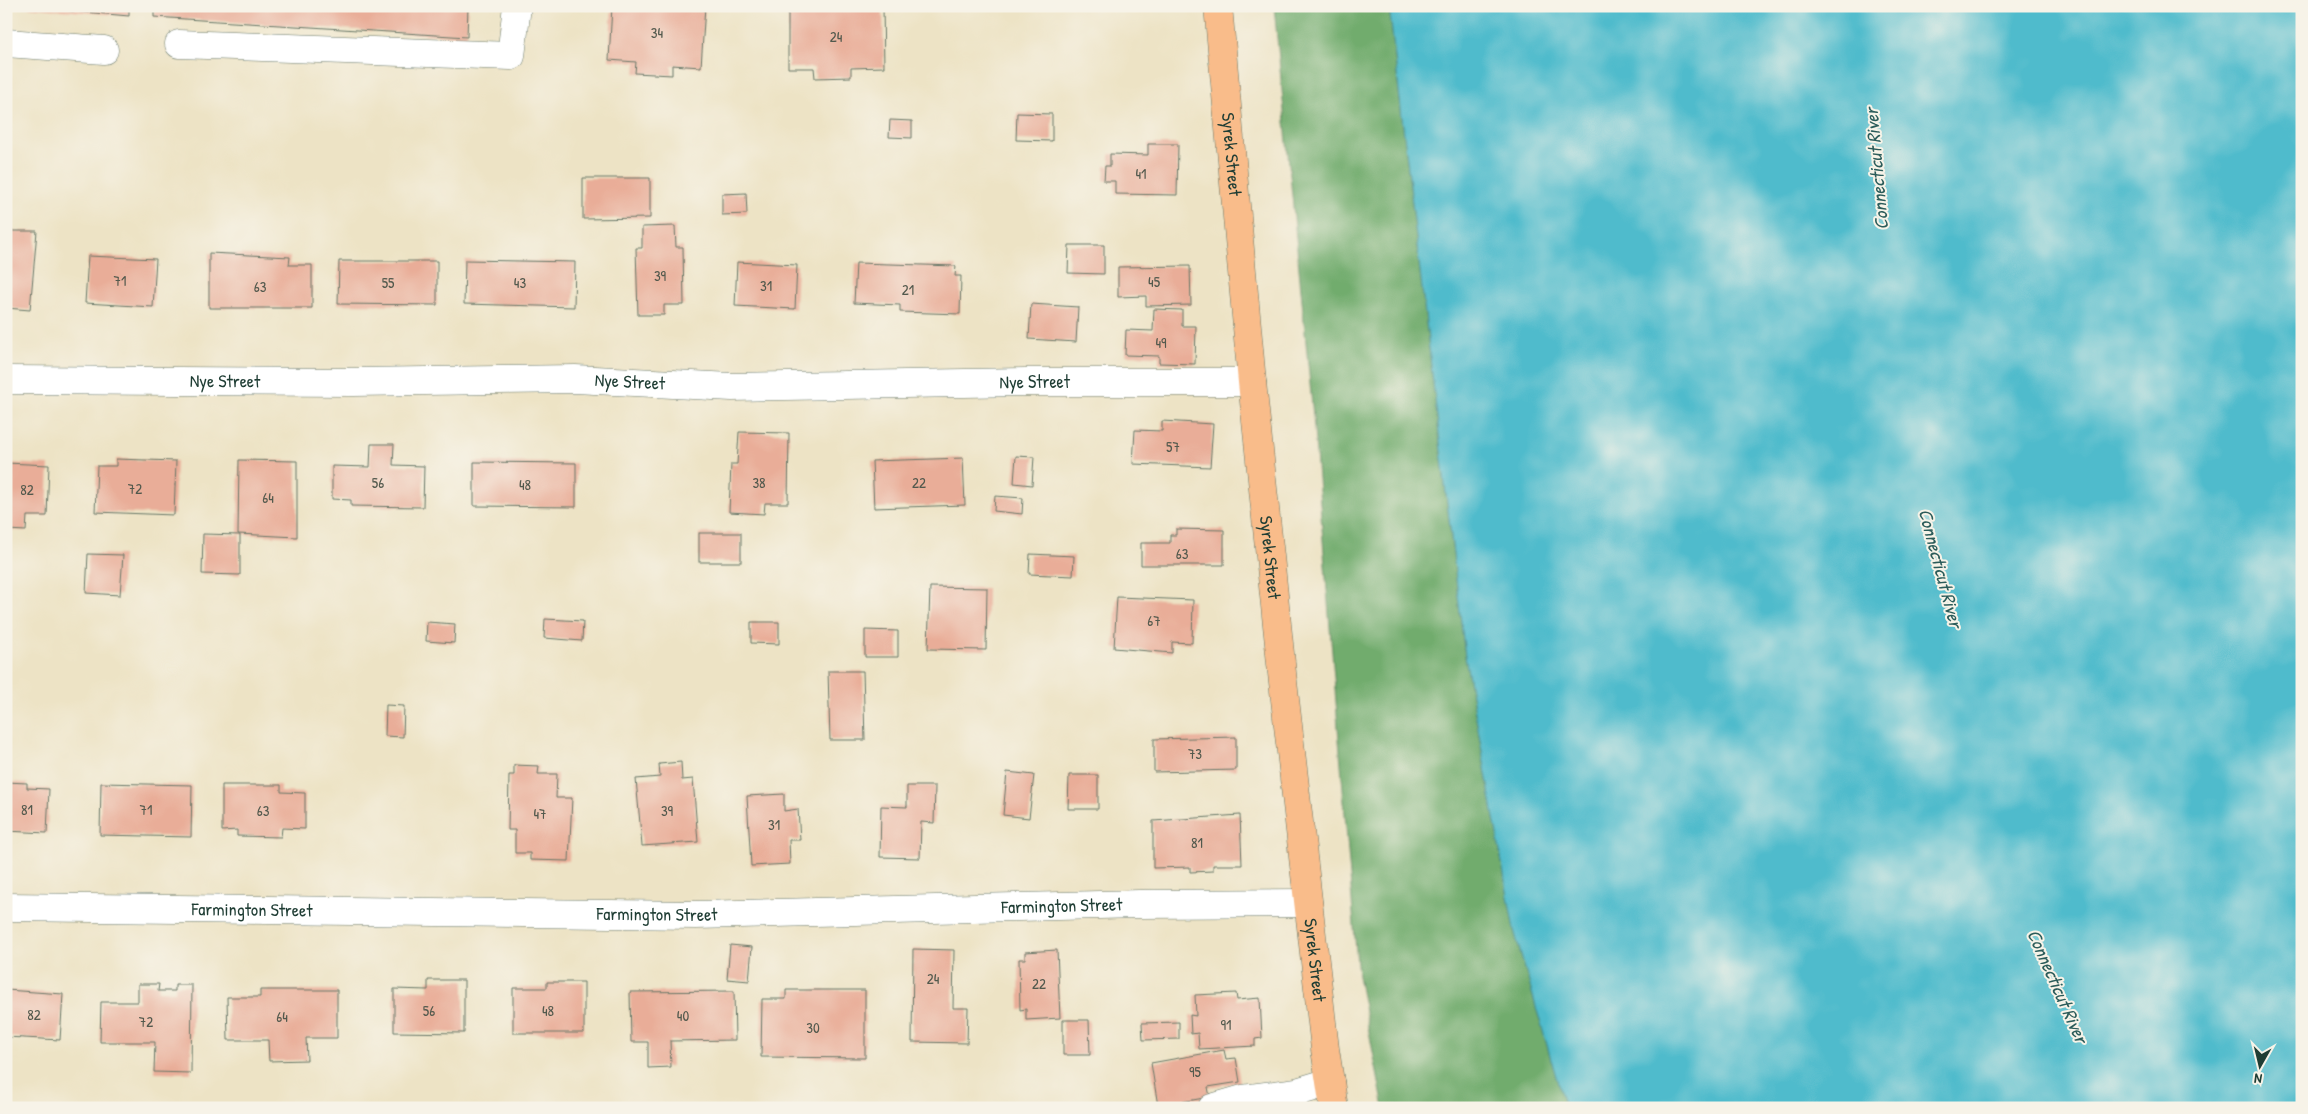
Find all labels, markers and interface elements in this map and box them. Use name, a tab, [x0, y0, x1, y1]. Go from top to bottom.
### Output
house number: 34	[651, 22, 664, 43]
house number: 24	[830, 26, 843, 47]
water label: Connecticut River	[1857, 104, 1894, 231]
street label: Syrek Street	[1216, 112, 1248, 198]
house number: 41	[1135, 163, 1147, 184]
house number: 39	[654, 265, 667, 286]
house number: 71	[114, 270, 126, 291]
house number: 45	[1148, 271, 1161, 292]
house number: 55	[382, 272, 395, 293]
house number: 43	[514, 272, 526, 293]
house number: 31	[760, 275, 772, 296]
house number: 63	[254, 276, 267, 297]
house number: 21	[902, 279, 914, 300]
house number: 49	[1155, 332, 1167, 353]
street label: Nye Street	[594, 367, 667, 396]
street label: Nye Street	[190, 368, 261, 393]
street label: Nye Street	[999, 369, 1071, 394]
house number: 57	[1166, 436, 1180, 457]
house number: 56	[372, 472, 384, 493]
house number: 38	[752, 472, 766, 493]
house number: 22	[912, 472, 926, 493]
house number: 48	[519, 474, 531, 495]
house number: 72	[128, 478, 142, 499]
house number: 82	[20, 479, 34, 500]
house number: 64	[262, 487, 274, 508]
water label: Connecticut River	[1913, 506, 1970, 633]
street label: Syrek Street	[1254, 515, 1287, 601]
house number: 63	[1176, 543, 1189, 564]
house number: 67	[1147, 610, 1161, 631]
house number: 73	[1188, 743, 1202, 764]
house number: 81	[21, 799, 33, 820]
house number: 71	[140, 799, 152, 820]
house number: 63	[257, 800, 270, 821]
house number: 39	[661, 800, 674, 821]
house number: 47	[533, 803, 547, 824]
house number: 31	[768, 814, 780, 835]
house number: 81	[1191, 832, 1203, 853]
street label: Farmington Street	[1000, 891, 1123, 919]
street label: Farmington Street	[190, 896, 313, 923]
street label: Farmington Street	[595, 901, 718, 927]
street label: Syrek Street	[1298, 917, 1333, 1004]
water label: Connecticut River	[2021, 925, 2096, 1050]
house number: 24	[927, 968, 940, 989]
house number: 22	[1032, 973, 1046, 994]
house number: 56	[423, 1000, 435, 1021]
house number: 48	[542, 1000, 554, 1021]
house number: 82	[27, 1004, 41, 1025]
house number: 40	[677, 1005, 689, 1026]
house number: 64	[276, 1006, 288, 1027]
house number: 72	[139, 1011, 153, 1032]
house number: 91	[1221, 1014, 1231, 1035]
house number: 30	[806, 1017, 820, 1038]
north arrow	[2236, 1042, 2286, 1092]
house number: 95	[1189, 1061, 1202, 1082]
text: N	[2253, 1069, 2263, 1089]

